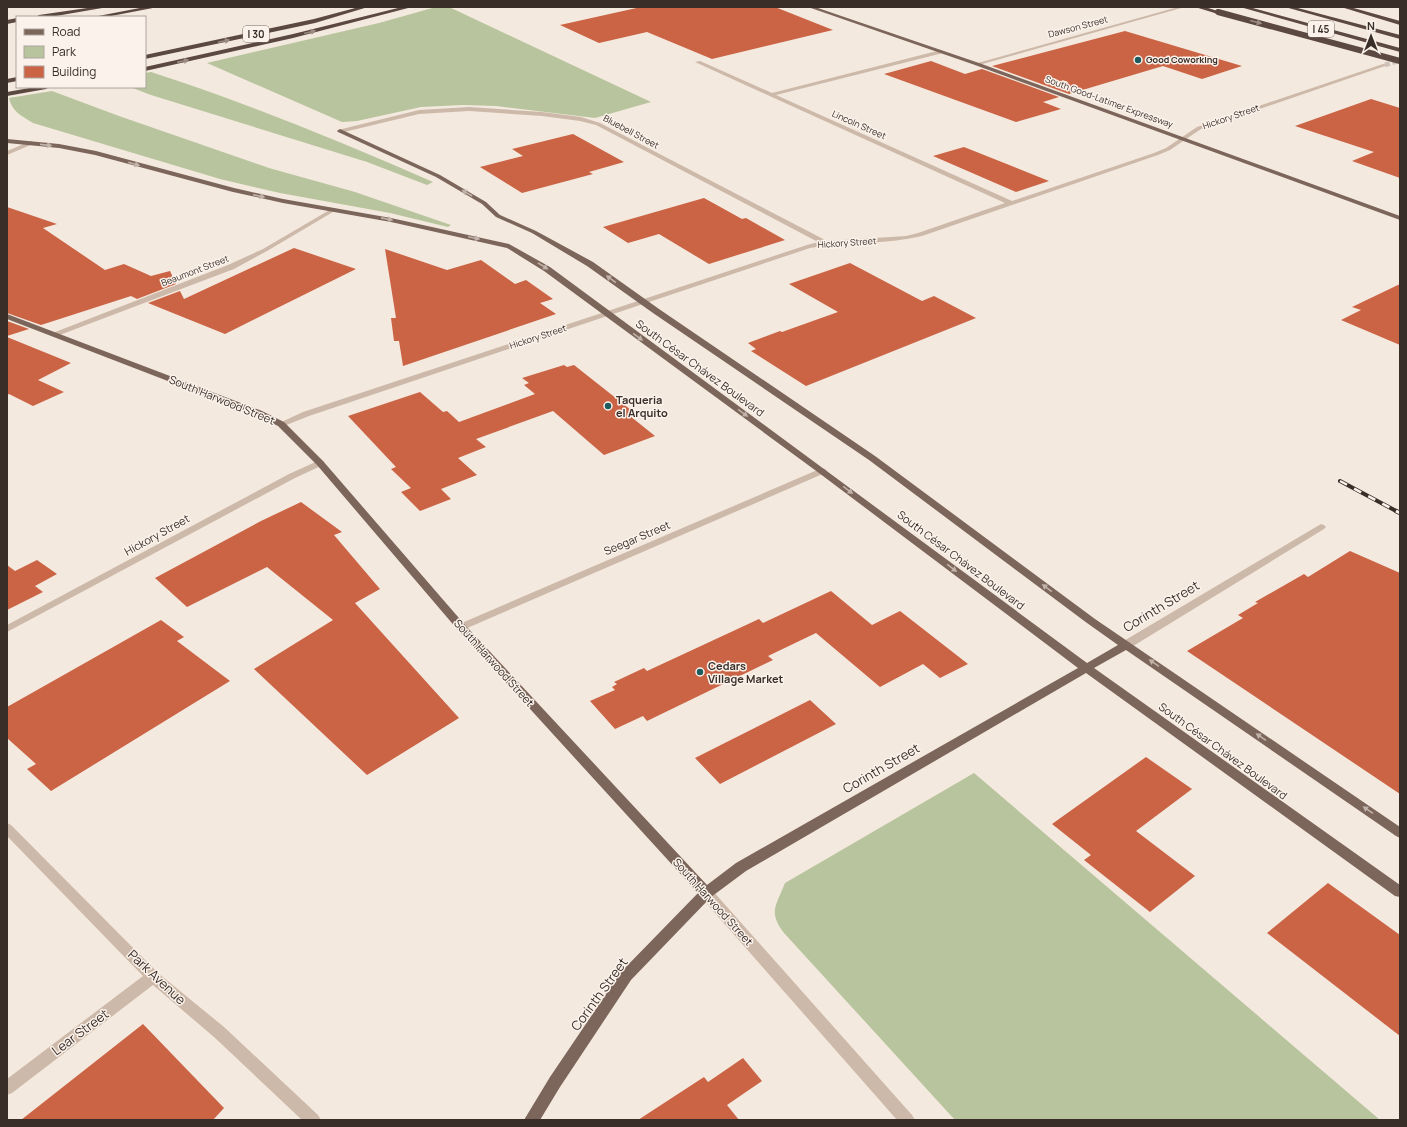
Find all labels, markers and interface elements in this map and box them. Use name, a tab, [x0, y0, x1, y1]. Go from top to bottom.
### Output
street label: Dawson Street	[1047, 12, 1109, 41]
legend	[16, 16, 146, 88]
north arrow	[1351, 16, 1391, 56]
text: N	[1367, 18, 1375, 33]
one-way arrow	[1250, 19, 1262, 25]
road number: I 45	[1308, 21, 1334, 37]
text: Road	[52, 23, 80, 40]
road number: I 30	[243, 26, 269, 42]
one-way arrow	[304, 29, 316, 35]
one-way arrow	[218, 37, 230, 43]
text: Park	[52, 43, 77, 60]
place label: Good Coworking	[1146, 53, 1218, 66]
marker: Good Coworking	[1133, 55, 1143, 65]
one-way arrow	[177, 58, 189, 64]
text: Building	[52, 63, 96, 80]
street label: South Good-Latimer Expressway	[1043, 72, 1175, 131]
street label: Hickory Street	[1201, 101, 1261, 132]
street label: Lincoln Street	[830, 107, 889, 142]
street label: Bluebell Street	[601, 111, 662, 152]
one-way arrow	[40, 141, 52, 148]
one-way arrow	[128, 161, 140, 167]
one-way arrow	[461, 190, 473, 197]
one-way arrow	[253, 193, 266, 199]
one-way arrow	[381, 216, 393, 222]
street label: Hickory Street	[817, 234, 877, 251]
one-way arrow	[468, 235, 480, 241]
street label: Beaumont Street	[159, 252, 231, 289]
one-way arrow	[538, 262, 548, 270]
one-way arrow	[606, 275, 616, 283]
street label: South César Chávez Boulevard	[633, 316, 768, 419]
street label: Hickory Street	[508, 321, 568, 352]
one-way arrow	[633, 333, 643, 341]
street label: South Harwood Street	[167, 371, 277, 428]
place label: Taqueria el Arquito	[616, 392, 668, 420]
marker: Taqueria el Arquito	[603, 401, 613, 411]
one-way arrow	[738, 409, 748, 417]
one-way arrow	[842, 486, 853, 494]
street label: South César Chávez Boulevard	[895, 507, 1028, 612]
street label: Hickory Street	[122, 510, 192, 559]
street label: Seegar Street	[601, 517, 672, 558]
one-way arrow	[947, 564, 957, 572]
street label: Corinth Street	[1119, 576, 1203, 636]
one-way arrow	[1042, 584, 1053, 592]
street label: South Harwood Street	[451, 616, 538, 710]
place label: Cedars Village Market	[708, 658, 784, 686]
one-way arrow	[1148, 659, 1159, 667]
marker: Cedars Village Market	[695, 667, 705, 677]
street label: South César Chávez Boulevard	[1156, 699, 1291, 802]
one-way arrow	[1255, 733, 1266, 741]
street label: Corinth Street	[839, 739, 923, 797]
one-way arrow	[1363, 806, 1373, 814]
street label: South Harwood Street	[670, 855, 757, 949]
street label: Park Avenue	[124, 946, 190, 1009]
street label: Corinth Street	[566, 954, 632, 1034]
street label: Lear Street	[48, 1005, 112, 1059]

